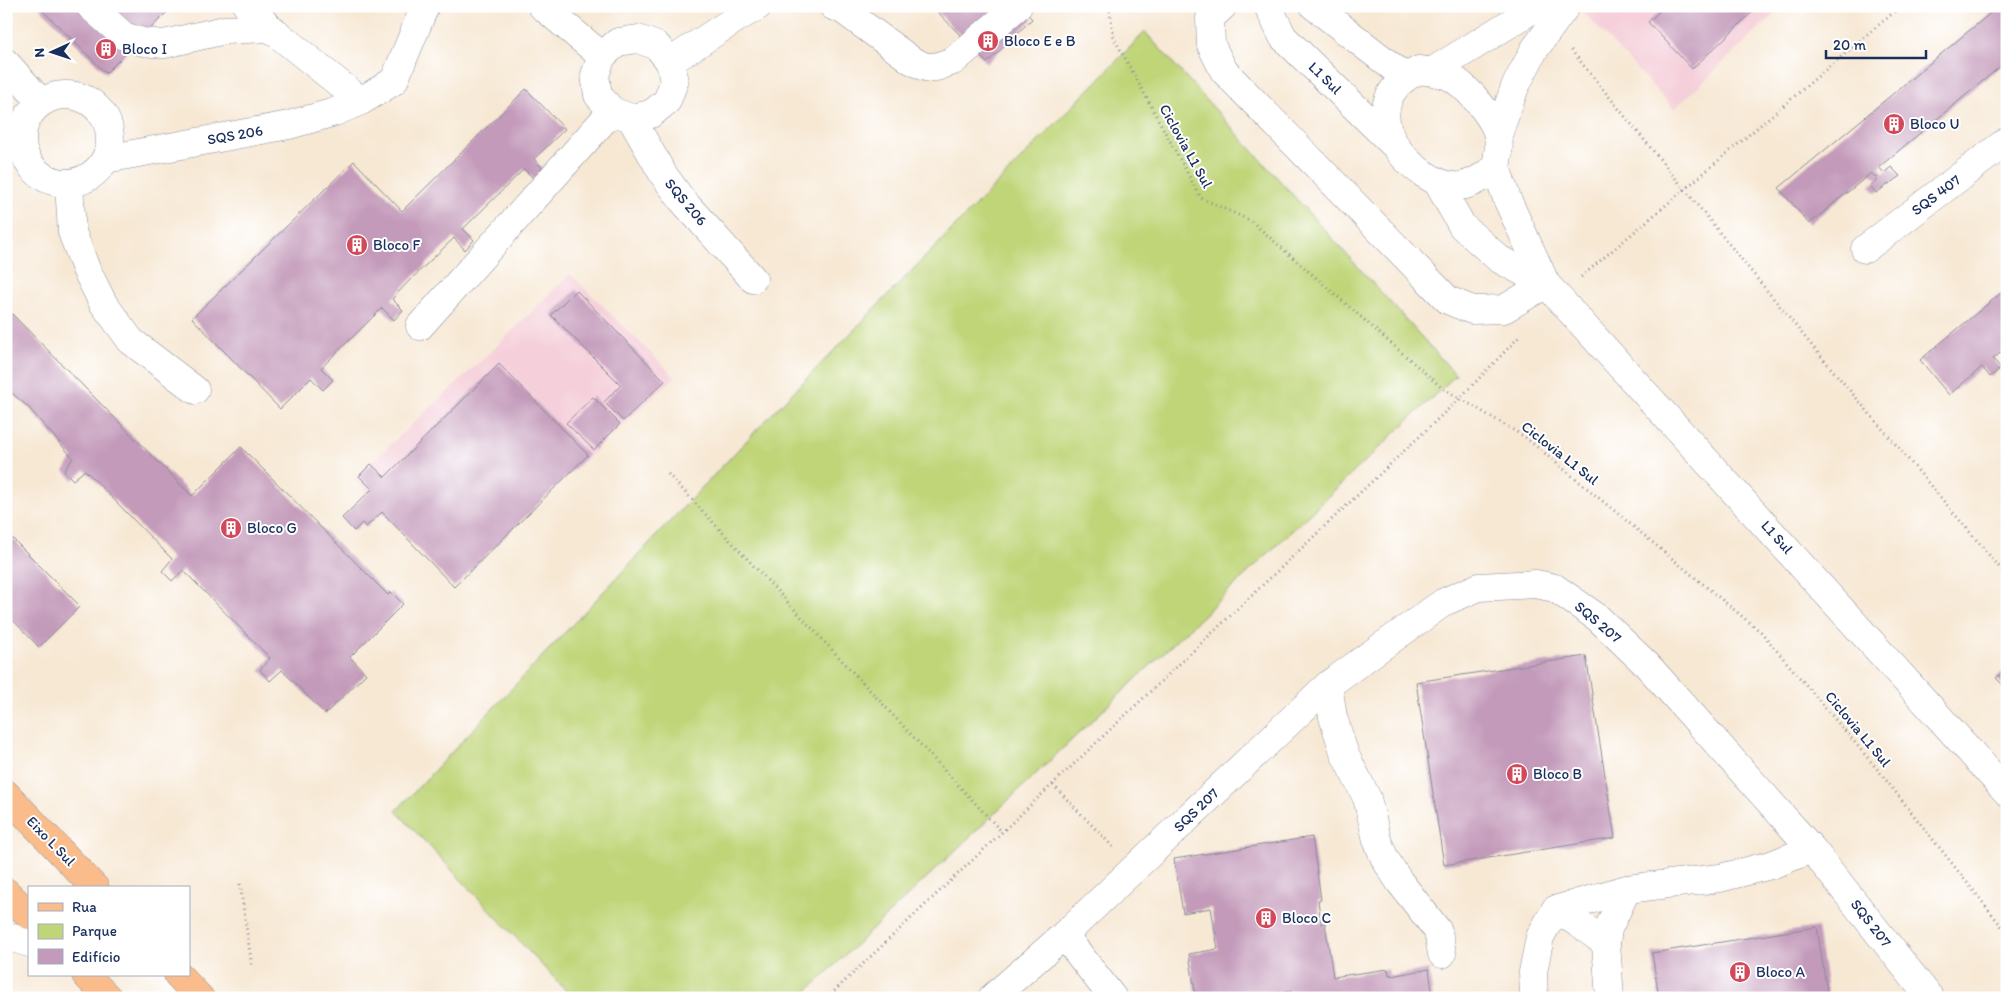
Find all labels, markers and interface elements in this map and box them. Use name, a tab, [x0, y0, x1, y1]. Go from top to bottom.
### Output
north arrow	[28, 28, 78, 78]
scale bar	[1826, 28, 1926, 60]
building icon: Bloco E e B	[976, 29, 1000, 53]
place label: Bloco E e B	[1004, 32, 1076, 50]
text: 20 m	[1833, 36, 1867, 54]
building icon: Bloco I	[94, 37, 118, 61]
place label: Bloco I	[122, 40, 167, 58]
text: N	[31, 47, 48, 58]
street label: L1 Sul	[1305, 58, 1346, 98]
street label: Ciclovia L1 Sul	[1156, 101, 1217, 192]
building icon: Bloco U	[1882, 112, 1906, 136]
place label: Bloco U	[1910, 115, 1959, 133]
street label: SQS 206	[206, 121, 264, 149]
street label: SQS 407	[1908, 170, 1965, 219]
street label: SQS 206	[661, 175, 711, 229]
building icon: Bloco F	[345, 233, 369, 257]
place label: Bloco F	[373, 236, 420, 254]
street label: Ciclovia L1 Sul	[1518, 417, 1603, 489]
building icon: Bloco G	[219, 516, 243, 540]
street label: L1 Sul	[1757, 517, 1797, 558]
place label: Bloco G	[247, 519, 297, 537]
street label: SQS 207	[1571, 597, 1626, 647]
street label: Ciclovia L1 Sul	[1821, 688, 1895, 771]
building icon: Bloco B	[1505, 762, 1529, 786]
place label: Bloco B	[1533, 765, 1582, 783]
street label: SQS 207	[1170, 784, 1223, 836]
street label: Eixo L Sul	[23, 812, 80, 870]
legend	[28, 886, 190, 976]
street label: SQS 207	[1847, 896, 1896, 951]
text: Rua	[72, 898, 97, 916]
building icon: Bloco C	[1254, 906, 1278, 930]
place label: Bloco C	[1282, 909, 1331, 927]
text: Parque	[72, 922, 117, 940]
text: Edifício	[72, 948, 120, 966]
building icon: Bloco A	[1728, 960, 1752, 984]
place label: Bloco A	[1756, 963, 1805, 981]

